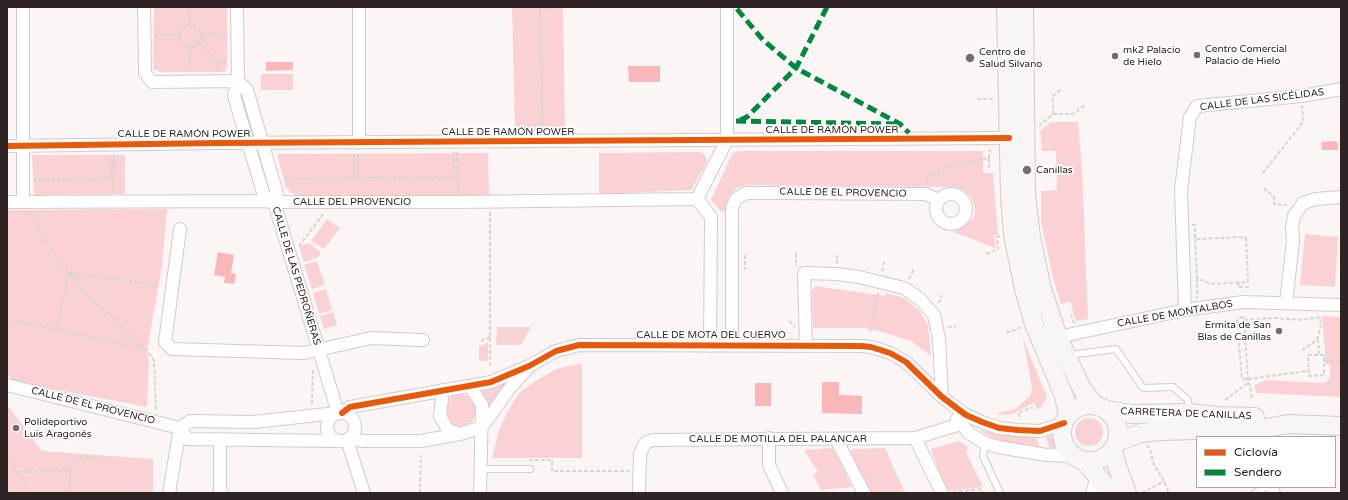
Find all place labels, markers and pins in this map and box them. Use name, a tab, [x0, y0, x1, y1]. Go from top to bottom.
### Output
place label: Centro Comercial Palacio de Hielo	[1205, 43, 1287, 66]
place label: mk2 Palacio de Hielo	[1123, 44, 1181, 68]
place label: Centro de Salud Silvano	[979, 46, 1042, 70]
marker: Centro Comercial Palacio de Hielo	[1192, 50, 1202, 60]
marker: mk2 Palacio de Hielo	[1110, 51, 1120, 61]
marker: Centro de Salud Silvano	[964, 52, 976, 64]
marker: Canillas	[1021, 164, 1033, 176]
place label: Canillas	[1036, 164, 1073, 176]
place label: Ermita de San Blas de Canillas	[1198, 319, 1271, 342]
marker: Ermita de San Blas de Canillas	[1274, 326, 1284, 336]
place label: Polideportivo Luis Aragonés	[24, 416, 92, 440]
marker: Polideportivo Luis Aragonés	[11, 423, 21, 433]

